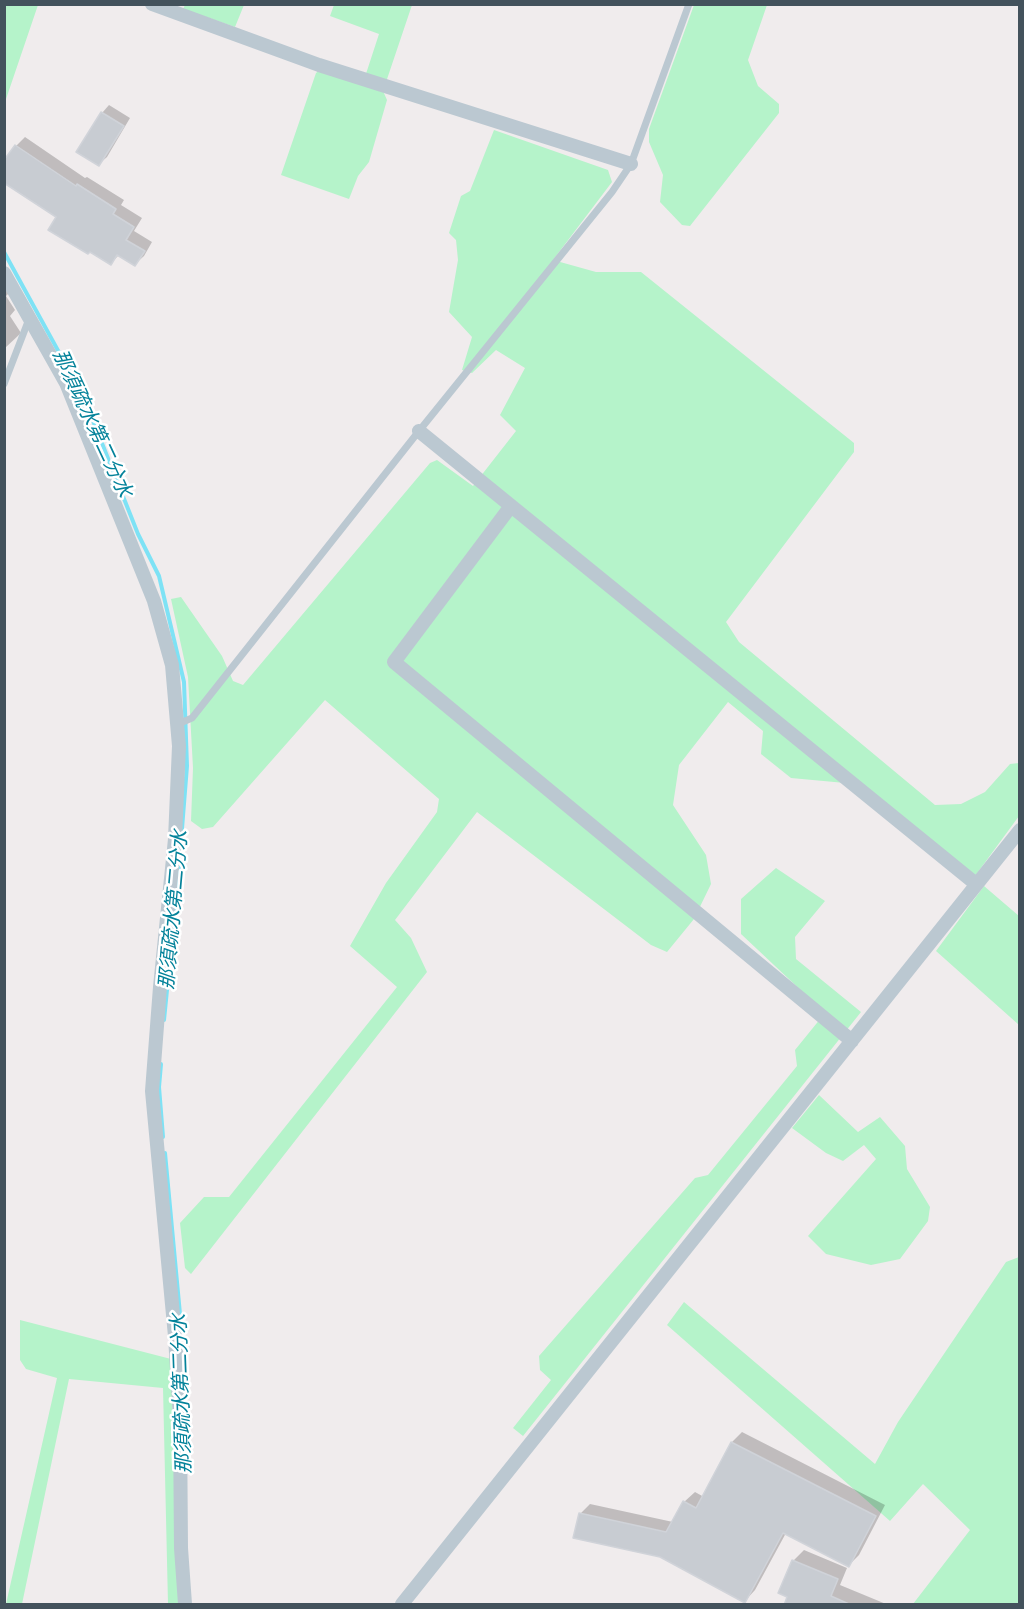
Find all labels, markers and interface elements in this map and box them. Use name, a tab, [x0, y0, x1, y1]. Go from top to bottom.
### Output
water label: 那須疏水第二分水	[46, 346, 136, 502]
water label: 那須疏水第二分水	[156, 829, 194, 991]
water label: 那須疏水第二分水	[168, 1314, 198, 1474]

